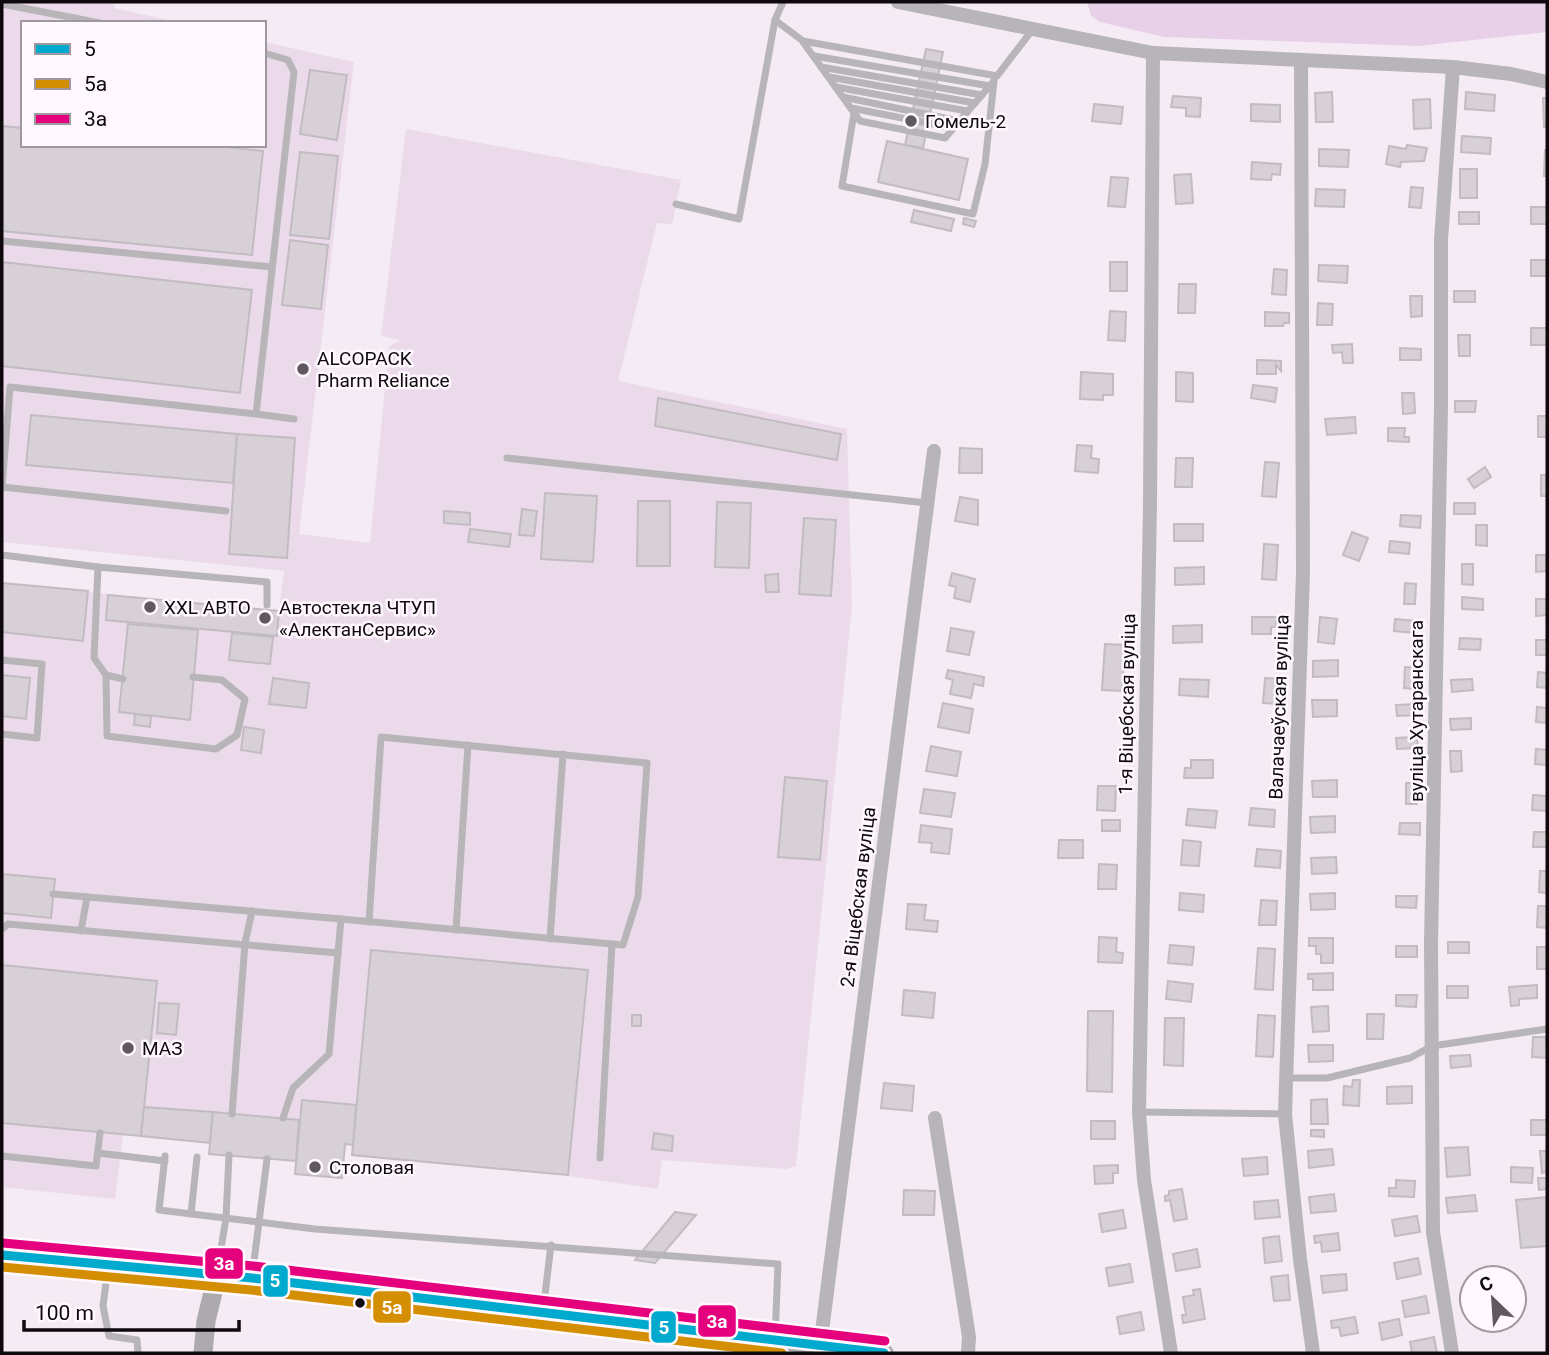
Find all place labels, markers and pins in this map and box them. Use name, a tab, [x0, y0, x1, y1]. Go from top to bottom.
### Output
place label: Гомель-2	[925, 110, 1006, 133]
marker: Гомель-2	[903, 113, 919, 129]
place label: ALCOPACK Pharm Reliance	[317, 347, 449, 392]
marker: ALCOPACK Pharm Reliance	[295, 361, 311, 377]
place label: XXL АВТО	[164, 596, 251, 619]
place label: Автостекла ЧТУП «АлектанСервис»	[279, 596, 436, 641]
marker: XXL АВТО	[142, 599, 158, 615]
marker: Автостекла ЧТУП «АлектанСервис»	[257, 610, 273, 626]
place label: МАЗ	[142, 1037, 182, 1060]
marker: МАЗ	[120, 1040, 136, 1056]
place label: Столовая	[329, 1156, 414, 1179]
marker: Столовая	[307, 1159, 323, 1175]
unlabelled marker	[353, 1296, 367, 1310]

